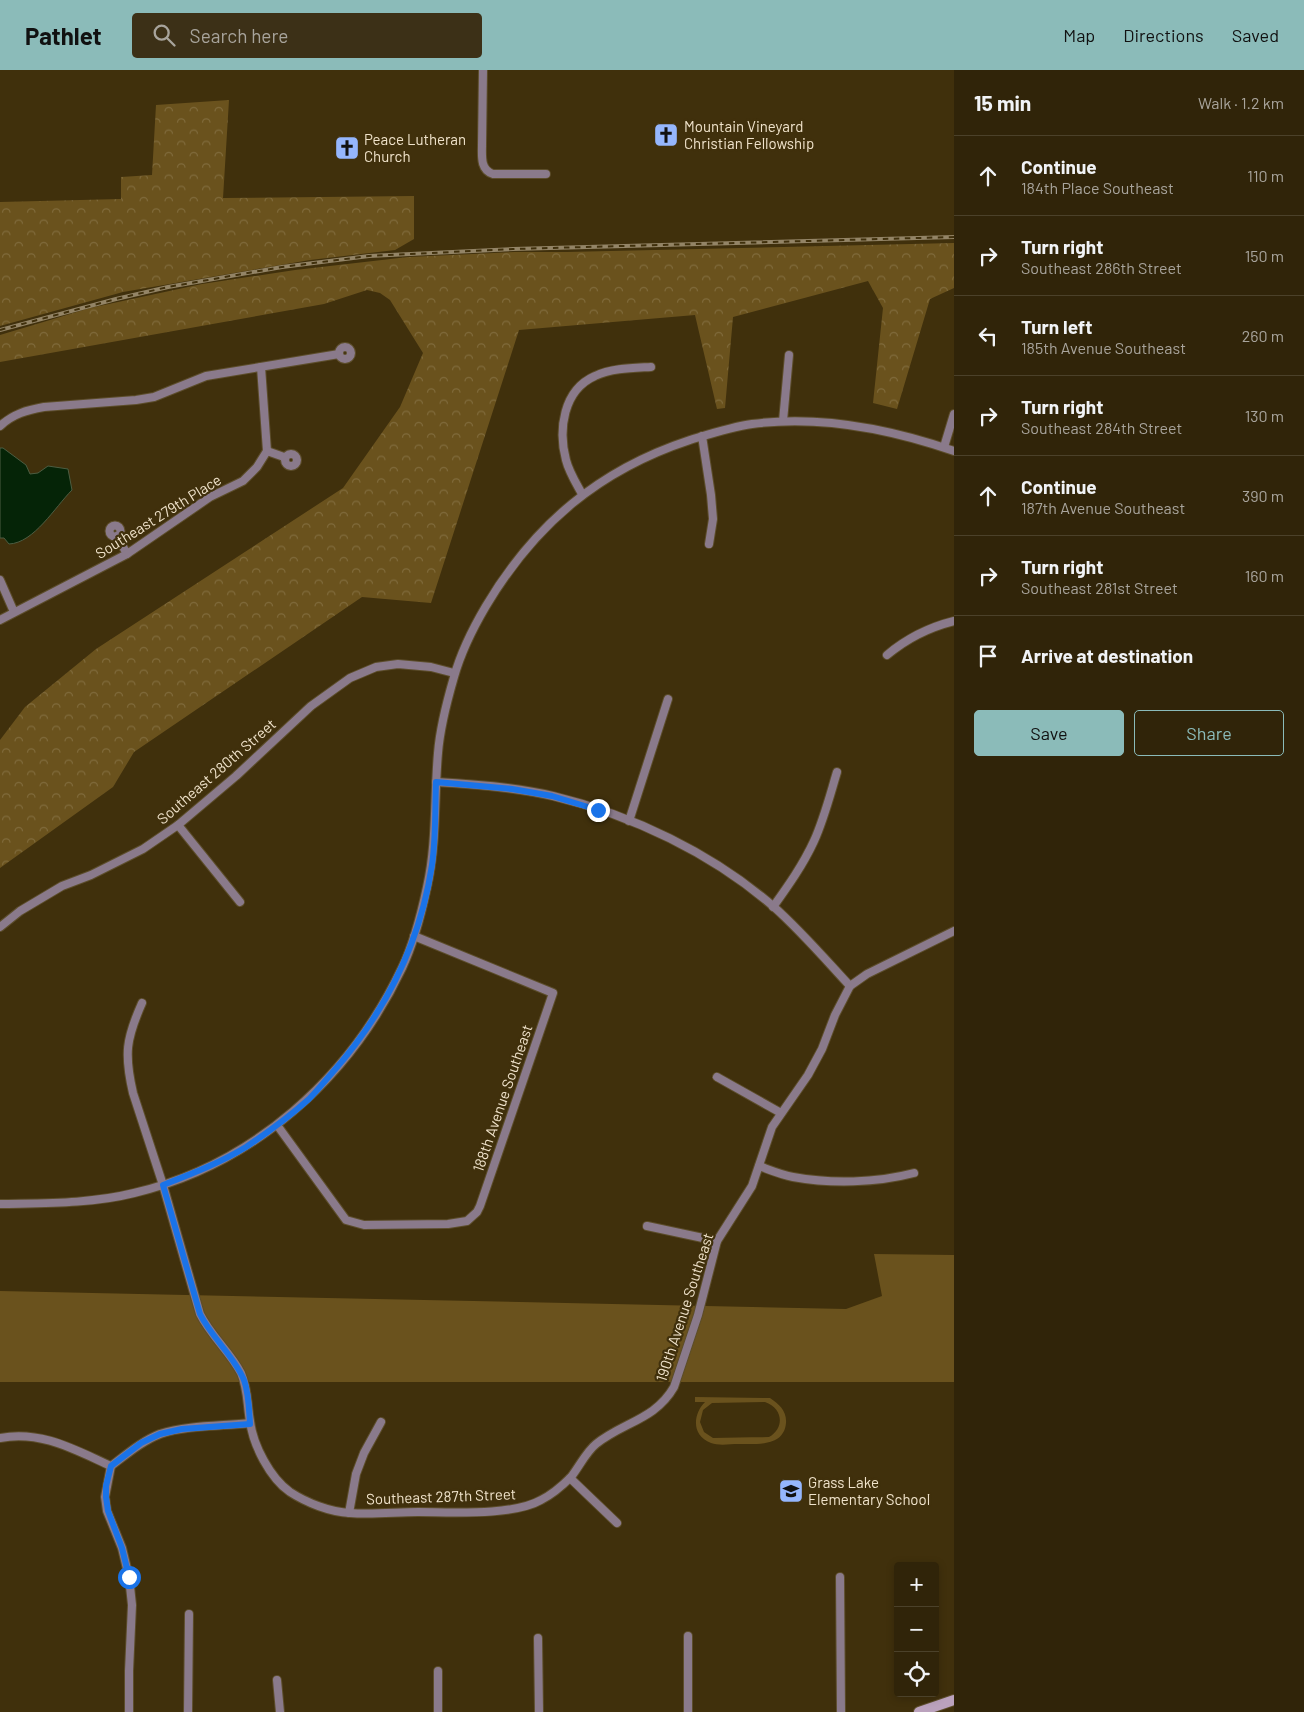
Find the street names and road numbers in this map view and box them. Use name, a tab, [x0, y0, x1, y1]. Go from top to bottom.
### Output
street label: Southeast 279th Place	[92, 470, 224, 562]
street label: Southeast 280th Street	[153, 715, 279, 827]
street label: 188th Avenue Southeast	[468, 1022, 536, 1174]
street label: 190th Avenue Southeast	[651, 1230, 717, 1384]
street label: Southeast 287th Street	[366, 1484, 516, 1508]

